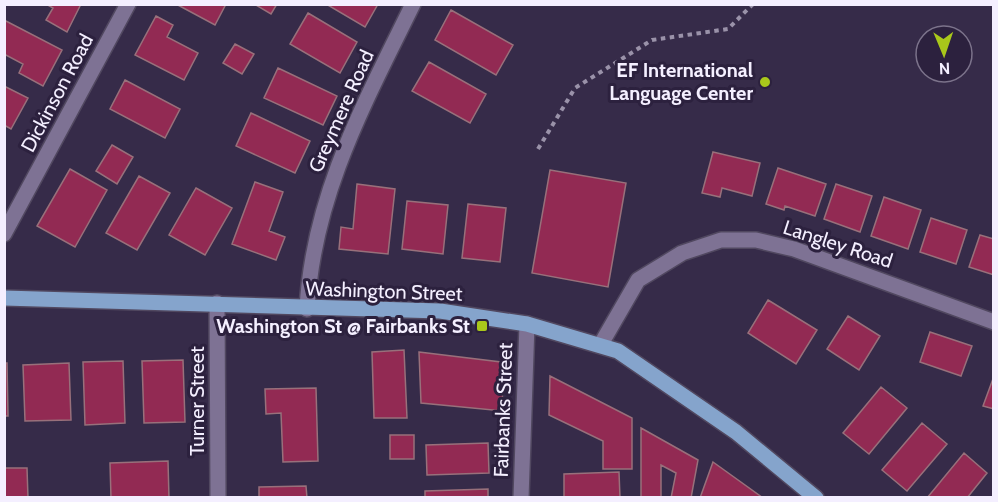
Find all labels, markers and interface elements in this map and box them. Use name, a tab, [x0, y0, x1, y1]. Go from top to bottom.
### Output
north arrow	[914, 24, 974, 84]
street label: Dickinson Road	[16, 30, 98, 156]
street label: Greymere Road	[303, 46, 379, 176]
place label: EF International Language Center	[609, 58, 753, 105]
text: N	[939, 59, 950, 78]
marker: EF International Language Center	[758, 75, 772, 89]
street label: Langley Road	[780, 215, 896, 273]
street label: Washington Street	[305, 276, 463, 306]
place label: Washington St @ Fairbanks St	[216, 314, 470, 338]
marker: Washington St @ Fairbanks St	[475, 319, 489, 333]
street label: Fairbanks Street	[489, 342, 517, 478]
street label: Turner Street	[185, 346, 209, 456]

